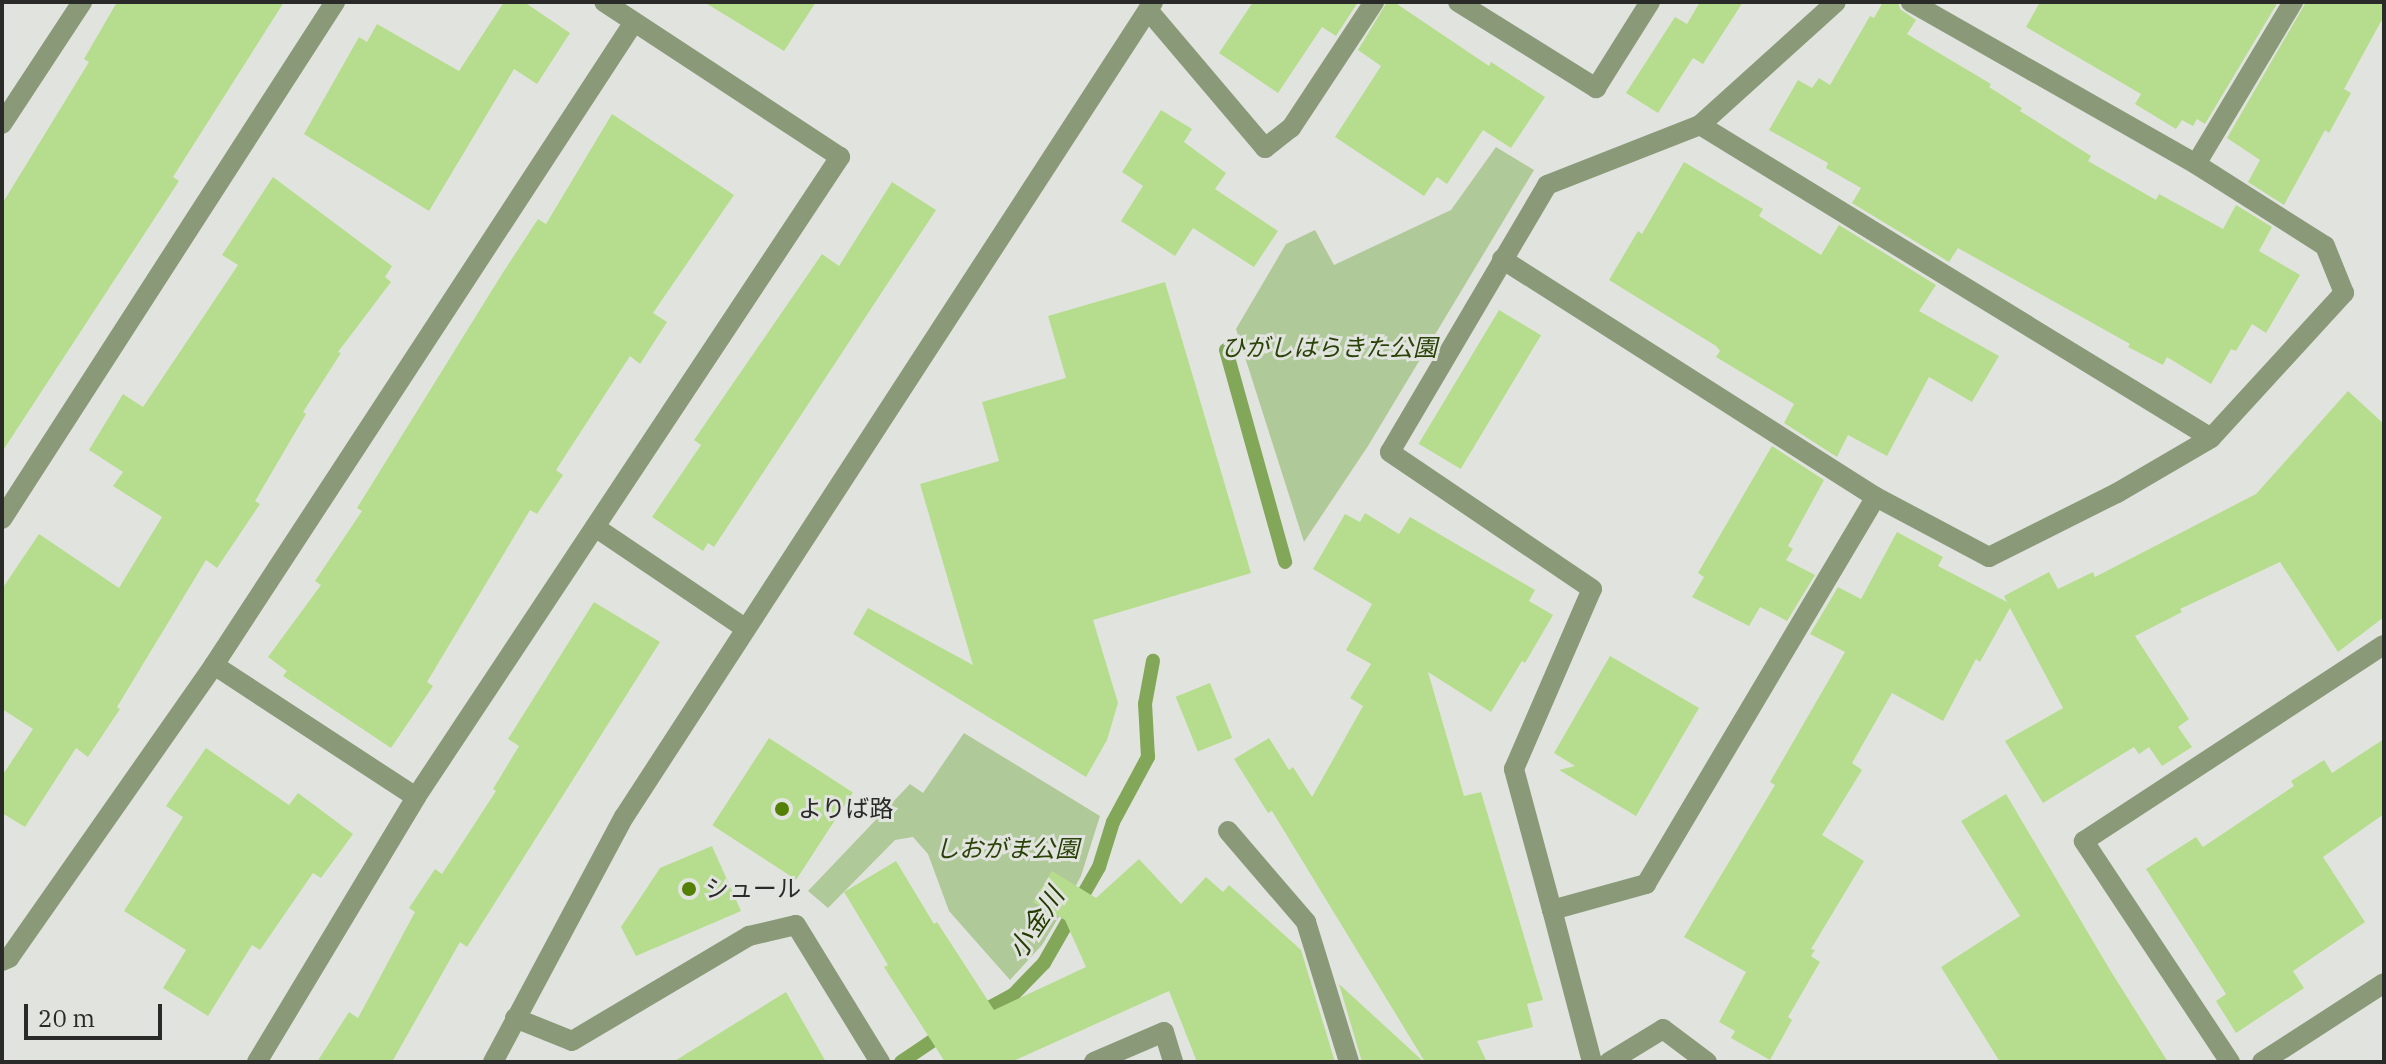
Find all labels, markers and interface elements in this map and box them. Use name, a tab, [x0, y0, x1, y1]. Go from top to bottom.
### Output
park label: ひがしはらきた公園	[1221, 334, 1437, 362]
place label: よりば路	[798, 795, 894, 823]
marker: よりば路	[773, 800, 791, 818]
park label: しおがま公園	[935, 835, 1079, 863]
place label: シュール	[705, 875, 801, 903]
marker: シュール	[680, 880, 698, 898]
water label: 小金川	[1002, 882, 1070, 964]
scale bar	[28, 988, 166, 1038]
text: 20 m	[38, 1002, 95, 1034]

